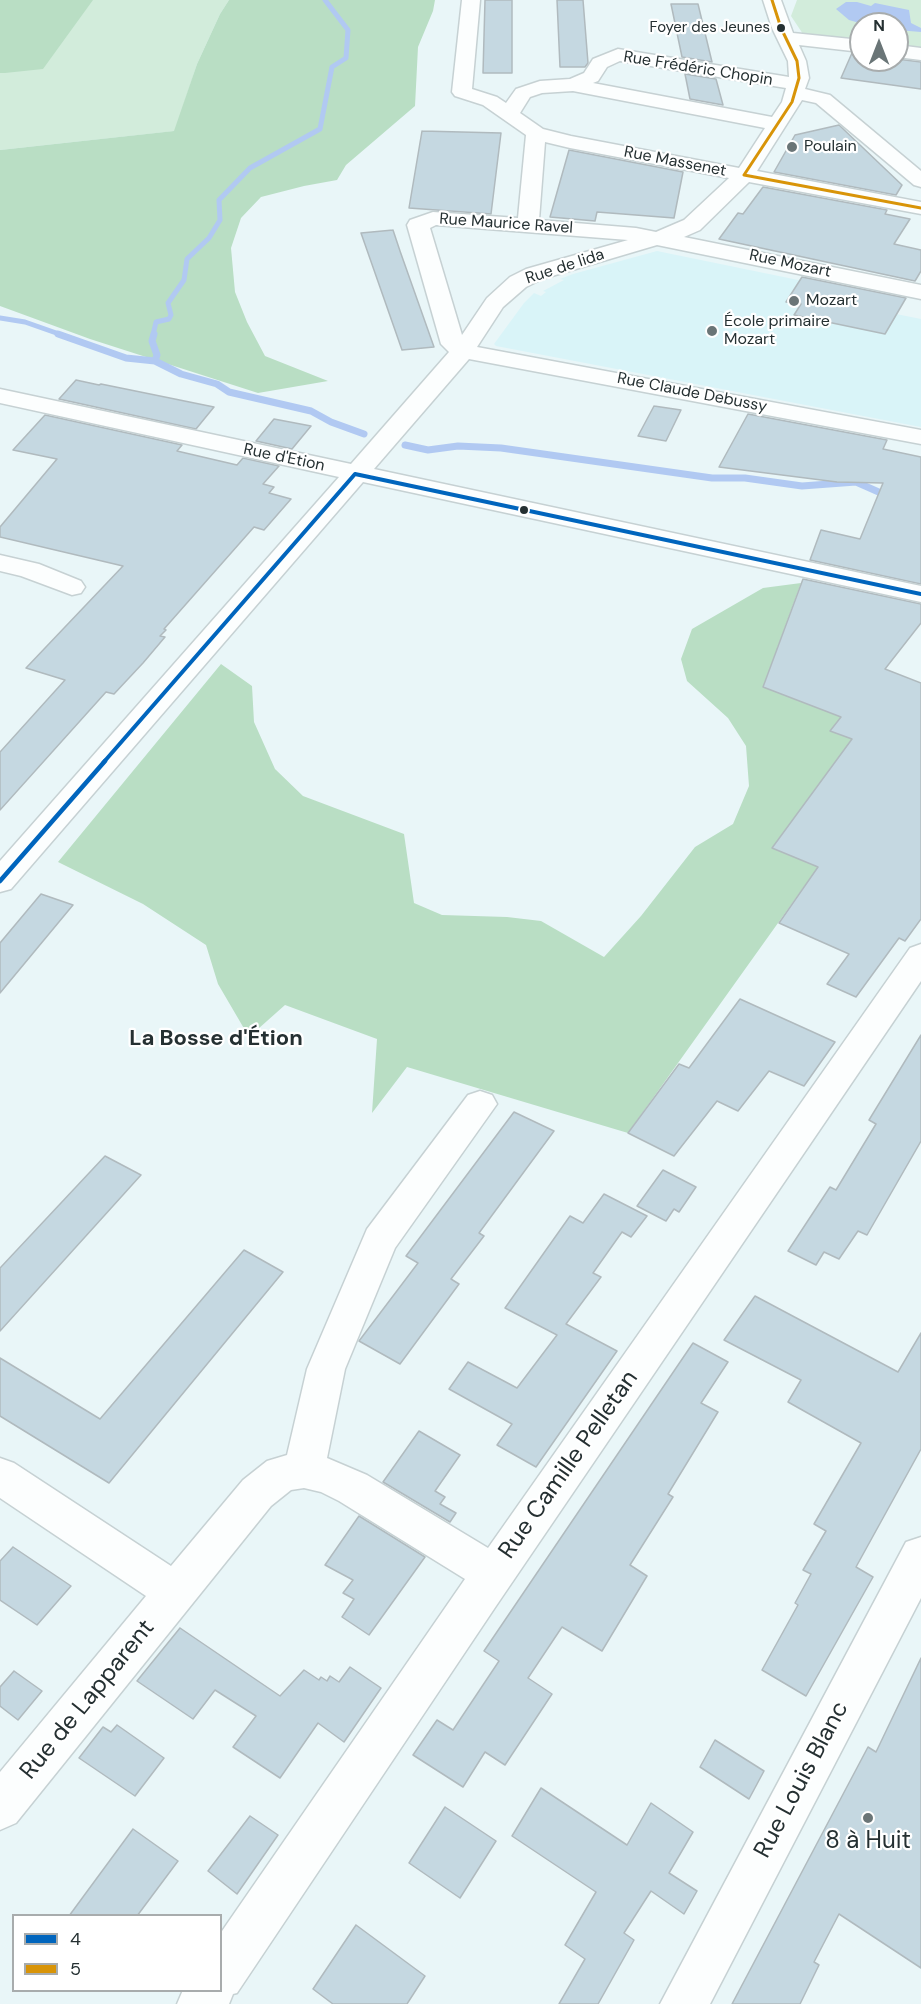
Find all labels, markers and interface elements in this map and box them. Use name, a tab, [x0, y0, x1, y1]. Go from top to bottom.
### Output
north arrow	[849, 12, 909, 72]
text: N	[873, 15, 885, 36]
place label: Foyer des Jeunes	[650, 19, 770, 37]
marker: Foyer des Jeunes	[775, 22, 787, 34]
street label: Rue Frédéric Chopin	[622, 48, 774, 90]
place label: Poulain	[804, 137, 857, 157]
marker: Poulain	[785, 140, 799, 154]
street label: Rue Massenet	[622, 143, 728, 181]
street label: Rue Maurice Ravel	[439, 210, 573, 238]
street label: Rue de Iida	[523, 245, 607, 289]
street label: Rue Mozart	[747, 246, 833, 282]
place label: Mozart	[806, 291, 857, 311]
marker: Mozart	[787, 294, 801, 308]
place label: École primaire Mozart	[724, 312, 830, 350]
marker: École primaire Mozart	[705, 324, 719, 338]
street label: Rue Claude Debussy	[615, 369, 769, 417]
street label: Rue d'Etion	[242, 440, 326, 476]
unlabelled marker	[518, 504, 530, 516]
district label: La Bosse d'Étion	[129, 1026, 303, 1052]
street label: Rue Camille Pelletan	[493, 1365, 645, 1565]
street label: Rue de Lapparent	[15, 1614, 161, 1786]
street label: Rue Louis Blanc	[749, 1697, 855, 1863]
marker: 8 à Huit	[861, 1811, 875, 1825]
place label: 8 à Huit	[825, 1828, 911, 1856]
legend	[12, 1914, 222, 1992]
text: 4	[70, 1927, 81, 1951]
text: 5	[70, 1957, 81, 1981]

